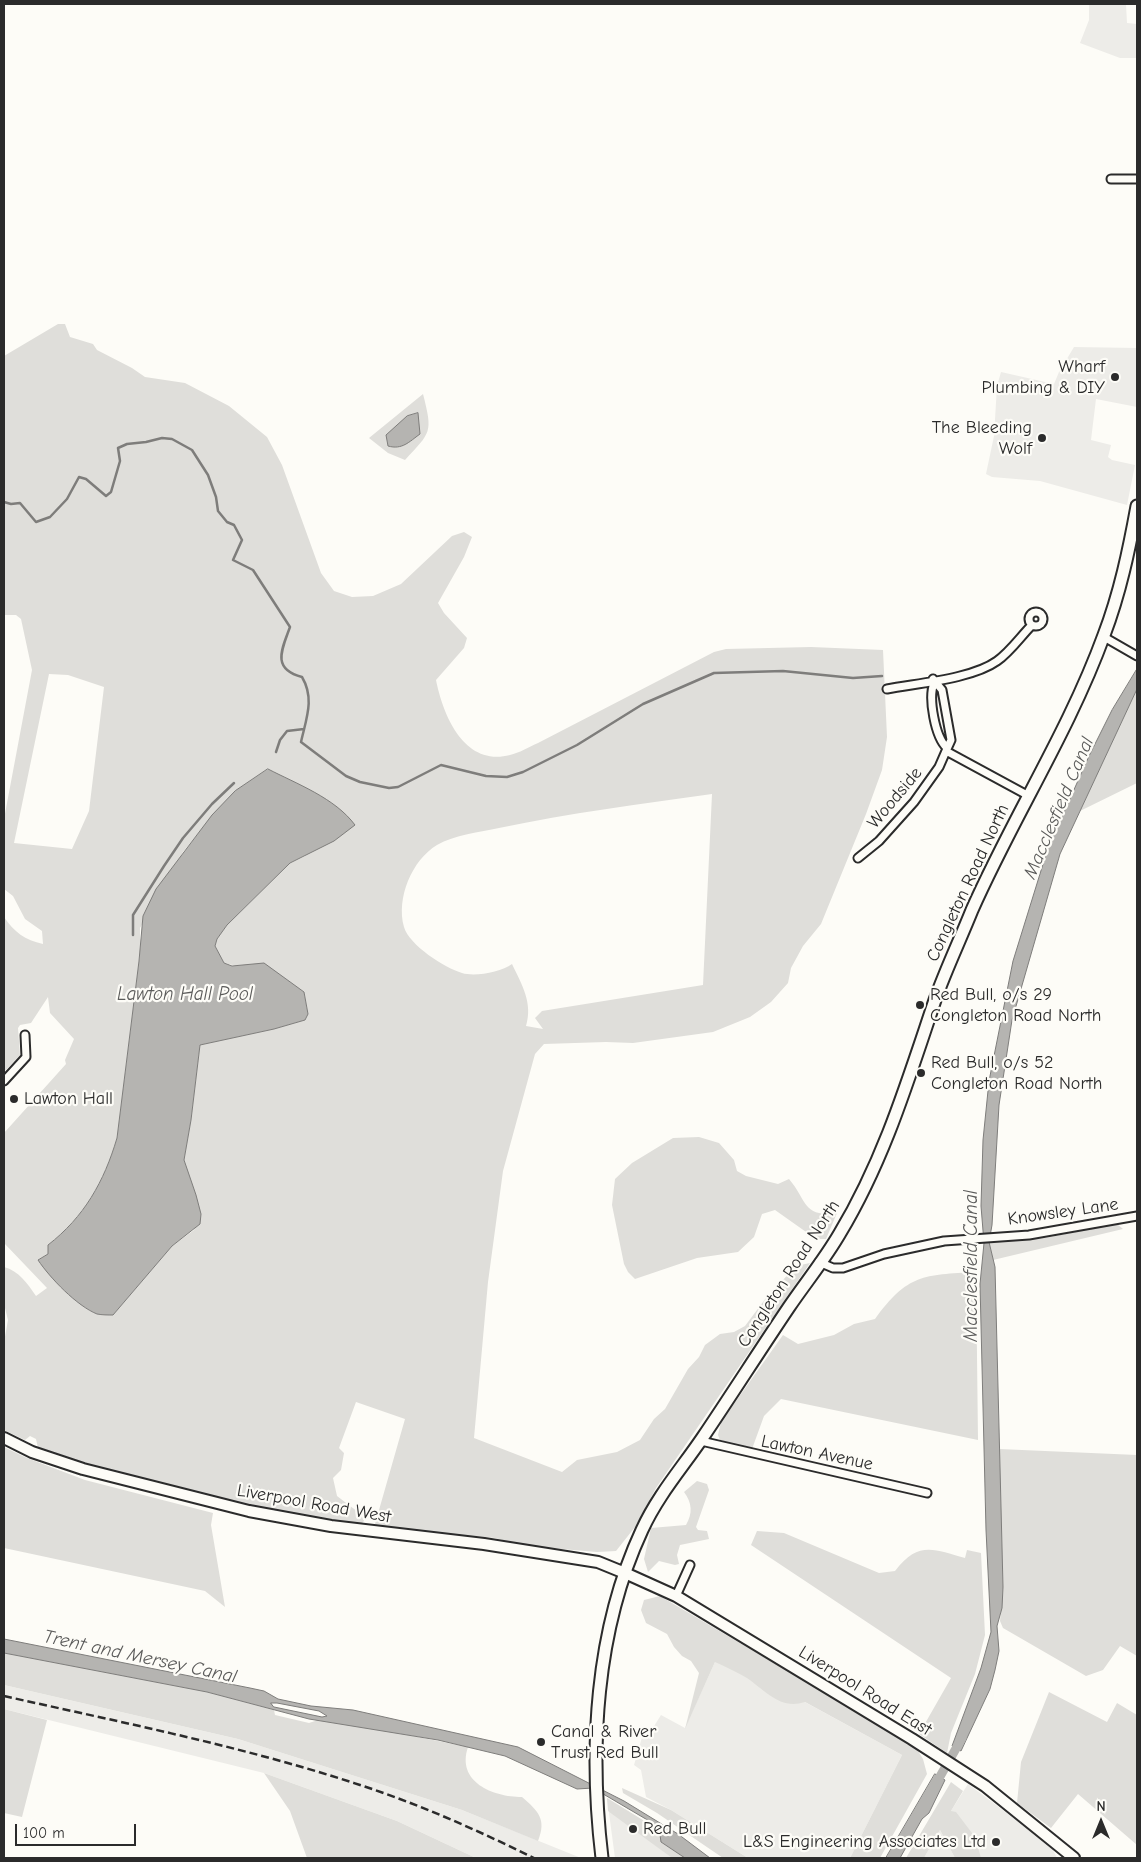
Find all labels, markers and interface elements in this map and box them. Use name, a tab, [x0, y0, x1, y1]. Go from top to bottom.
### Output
place label: Wharf Plumbing & DIY	[982, 356, 1105, 398]
marker: Wharf Plumbing & DIY	[1109, 371, 1121, 383]
place label: The Bleeding Wolf	[932, 417, 1032, 459]
marker: The Bleeding Wolf	[1036, 432, 1048, 444]
water label: Macclesfield Canal	[1019, 734, 1099, 882]
street label: Woodside	[863, 763, 927, 833]
street label: Congleton Road North	[922, 801, 1014, 965]
water label: Lawton Hall Pool	[117, 984, 253, 1006]
place label: Red Bull, o/s 29 Congleton Road North	[930, 984, 1101, 1026]
marker: Red Bull, o/s 29 Congleton Road North	[914, 999, 926, 1011]
place label: Red Bull, o/s 52 Congleton Road North	[931, 1052, 1102, 1094]
marker: Red Bull, o/s 52 Congleton Road North	[915, 1067, 927, 1079]
place label: Lawton Hall	[24, 1088, 113, 1110]
marker: Lawton Hall	[8, 1093, 20, 1105]
water label: Macclesfield Canal	[961, 1190, 983, 1342]
street label: Knowsley Lane	[1006, 1194, 1120, 1230]
street label: Congleton Road North	[733, 1196, 845, 1352]
street label: Lawton Avenue	[759, 1431, 875, 1475]
street label: Liverpool Road West	[235, 1480, 393, 1528]
water label: Trent and Mersey Canal	[41, 1625, 239, 1689]
street label: Liverpool Road East	[795, 1641, 935, 1741]
place label: Canal & River Trust Red Bull	[551, 1721, 659, 1764]
marker: Canal & River Trust Red Bull	[535, 1736, 547, 1748]
north arrow	[1076, 1797, 1126, 1847]
text: N	[1096, 1798, 1106, 1815]
scale bar	[18, 1814, 139, 1846]
place label: Red Bull	[643, 1818, 706, 1840]
marker: Red Bull	[627, 1823, 639, 1835]
text: 100 m	[23, 1824, 65, 1842]
place label: L&S Engineering Associates Ltd	[743, 1831, 986, 1853]
marker: L&S Engineering Associates Ltd	[990, 1836, 1002, 1848]

